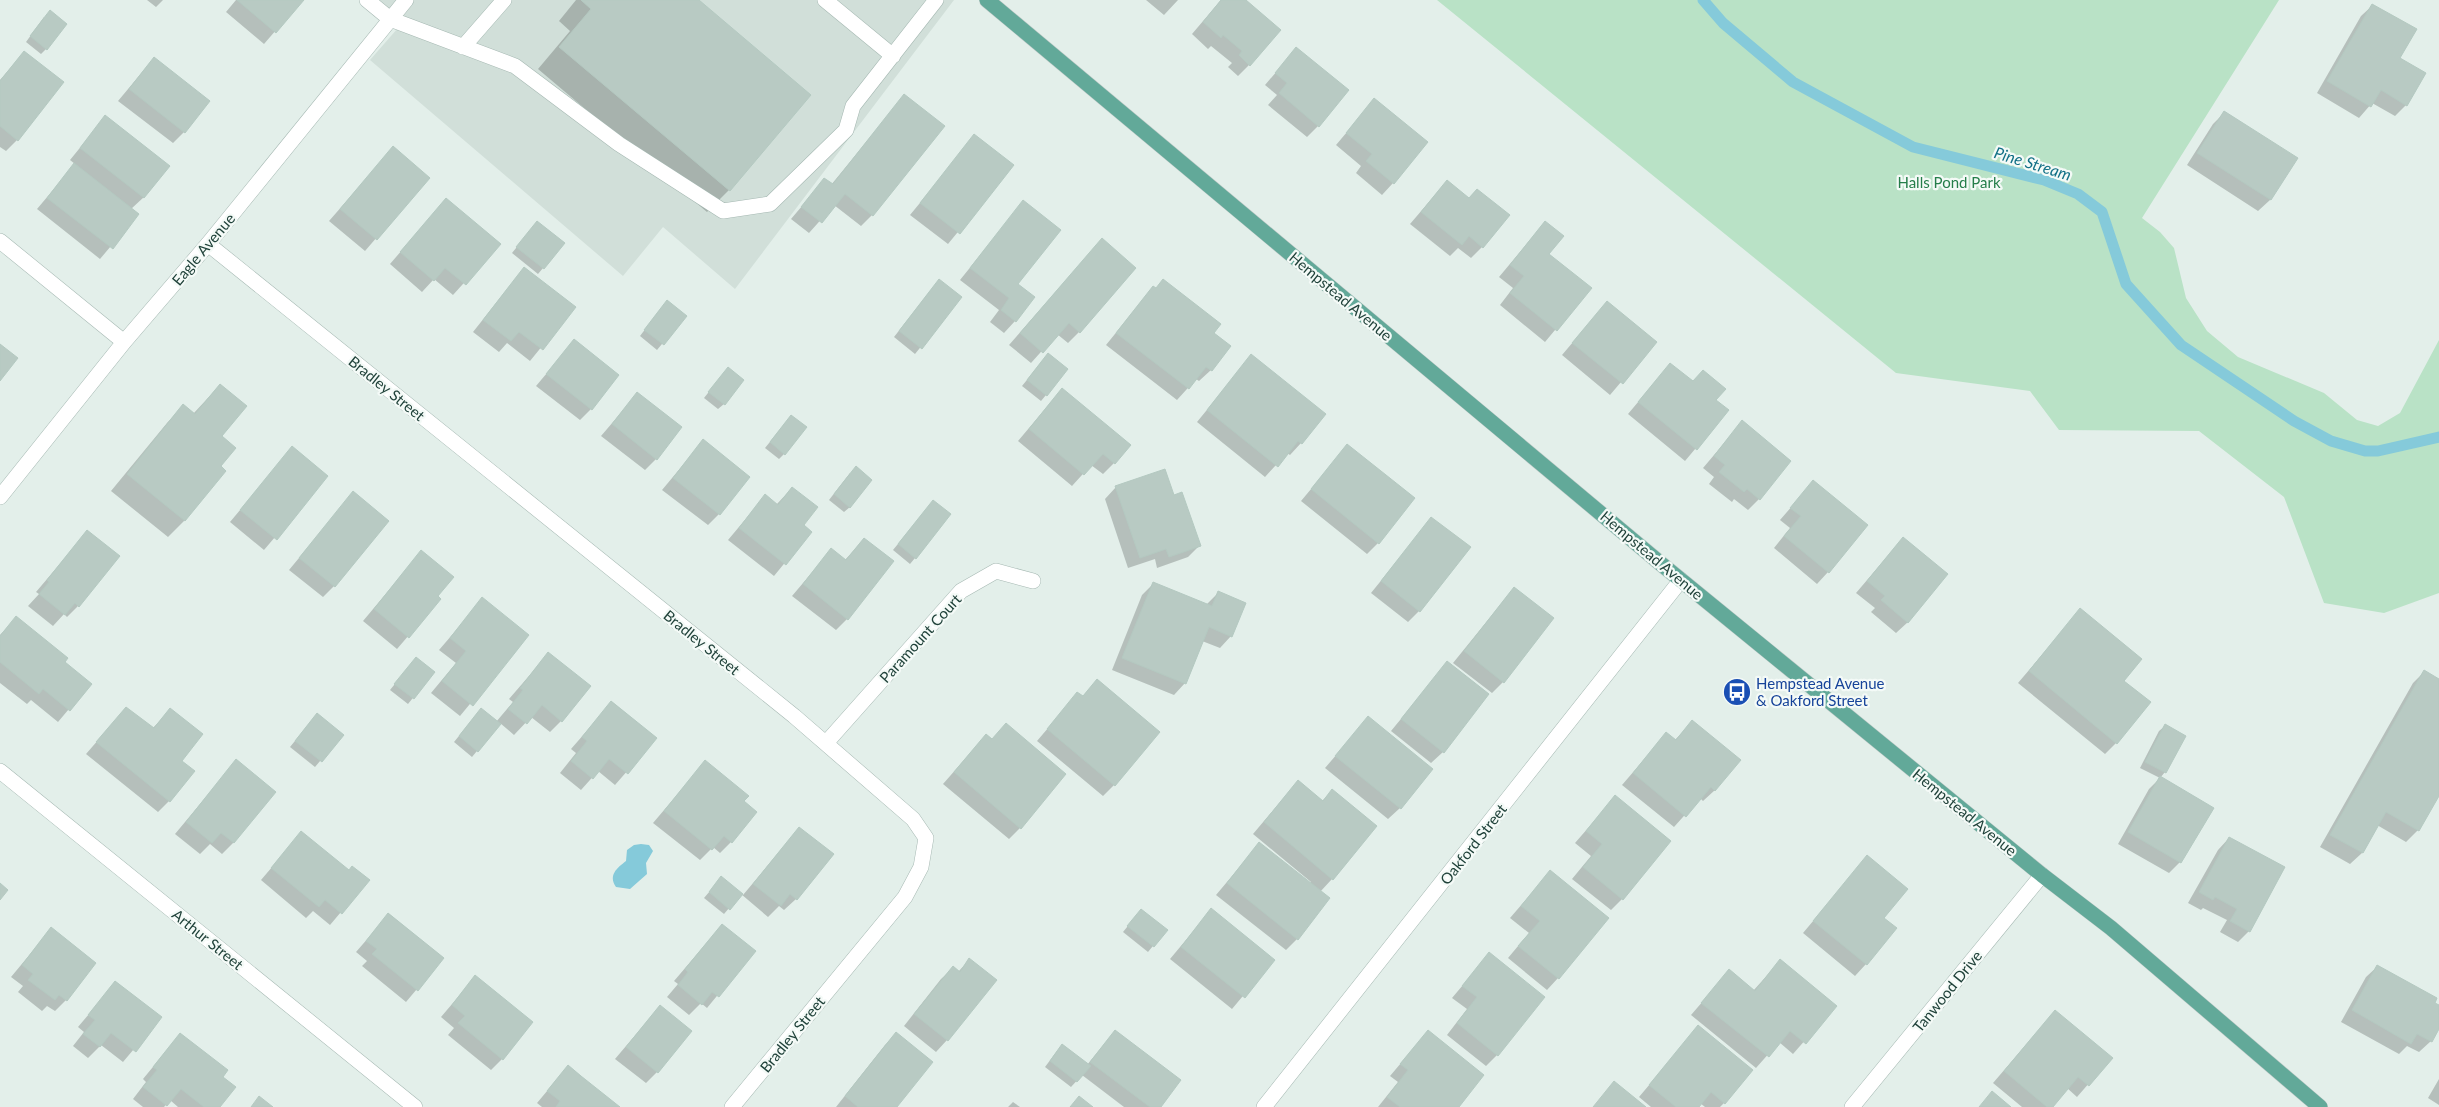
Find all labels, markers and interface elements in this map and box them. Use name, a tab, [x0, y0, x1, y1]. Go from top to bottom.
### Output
water label: Pine Stream	[1992, 142, 2074, 184]
park label: Halls Pond Park	[1897, 173, 2001, 191]
street label: Eagle Avenue	[168, 209, 238, 289]
street label: Hempstead Avenue	[1286, 248, 1396, 344]
street label: Bradley Street	[345, 352, 429, 425]
street label: Hempstead Avenue	[1597, 507, 1707, 603]
street label: Paramount Court	[875, 589, 965, 686]
street label: Bradley Street	[660, 606, 744, 679]
place label: Hempstead Avenue & Oakford Street	[1756, 674, 1885, 709]
bus stop icon: Hempstead Avenue & Oakford Street	[1722, 677, 1752, 707]
street label: Hempstead Avenue	[1909, 765, 2021, 859]
street label: Oakford Street	[1436, 800, 1510, 888]
street label: Arthur Street	[169, 905, 248, 973]
street label: Tanwood Drive	[1909, 947, 1985, 1035]
street label: Bradley Street	[756, 992, 829, 1076]

